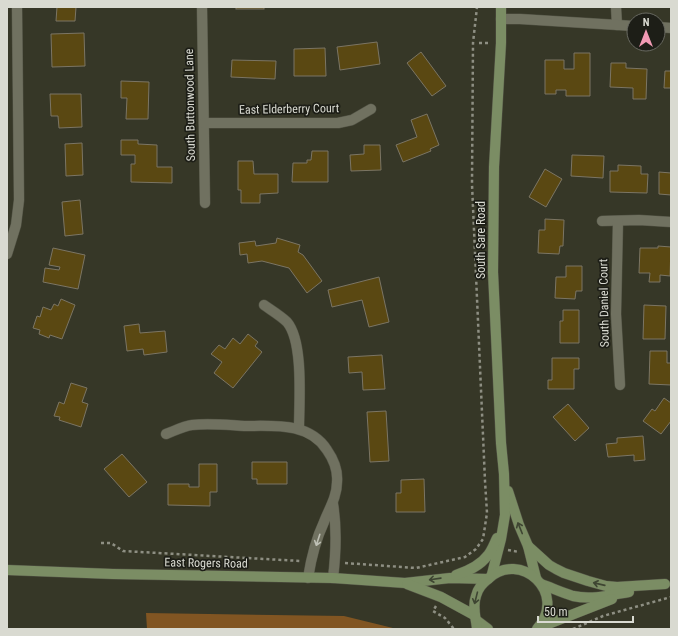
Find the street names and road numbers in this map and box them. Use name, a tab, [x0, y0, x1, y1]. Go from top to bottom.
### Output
street label: South Buttonwood Lane	[182, 48, 198, 161]
street label: East Elderberry Court	[239, 101, 340, 117]
street label: South Sare Road	[474, 201, 488, 279]
street label: South Daniel Court	[596, 258, 612, 347]
street label: East Rogers Road	[164, 555, 248, 571]

